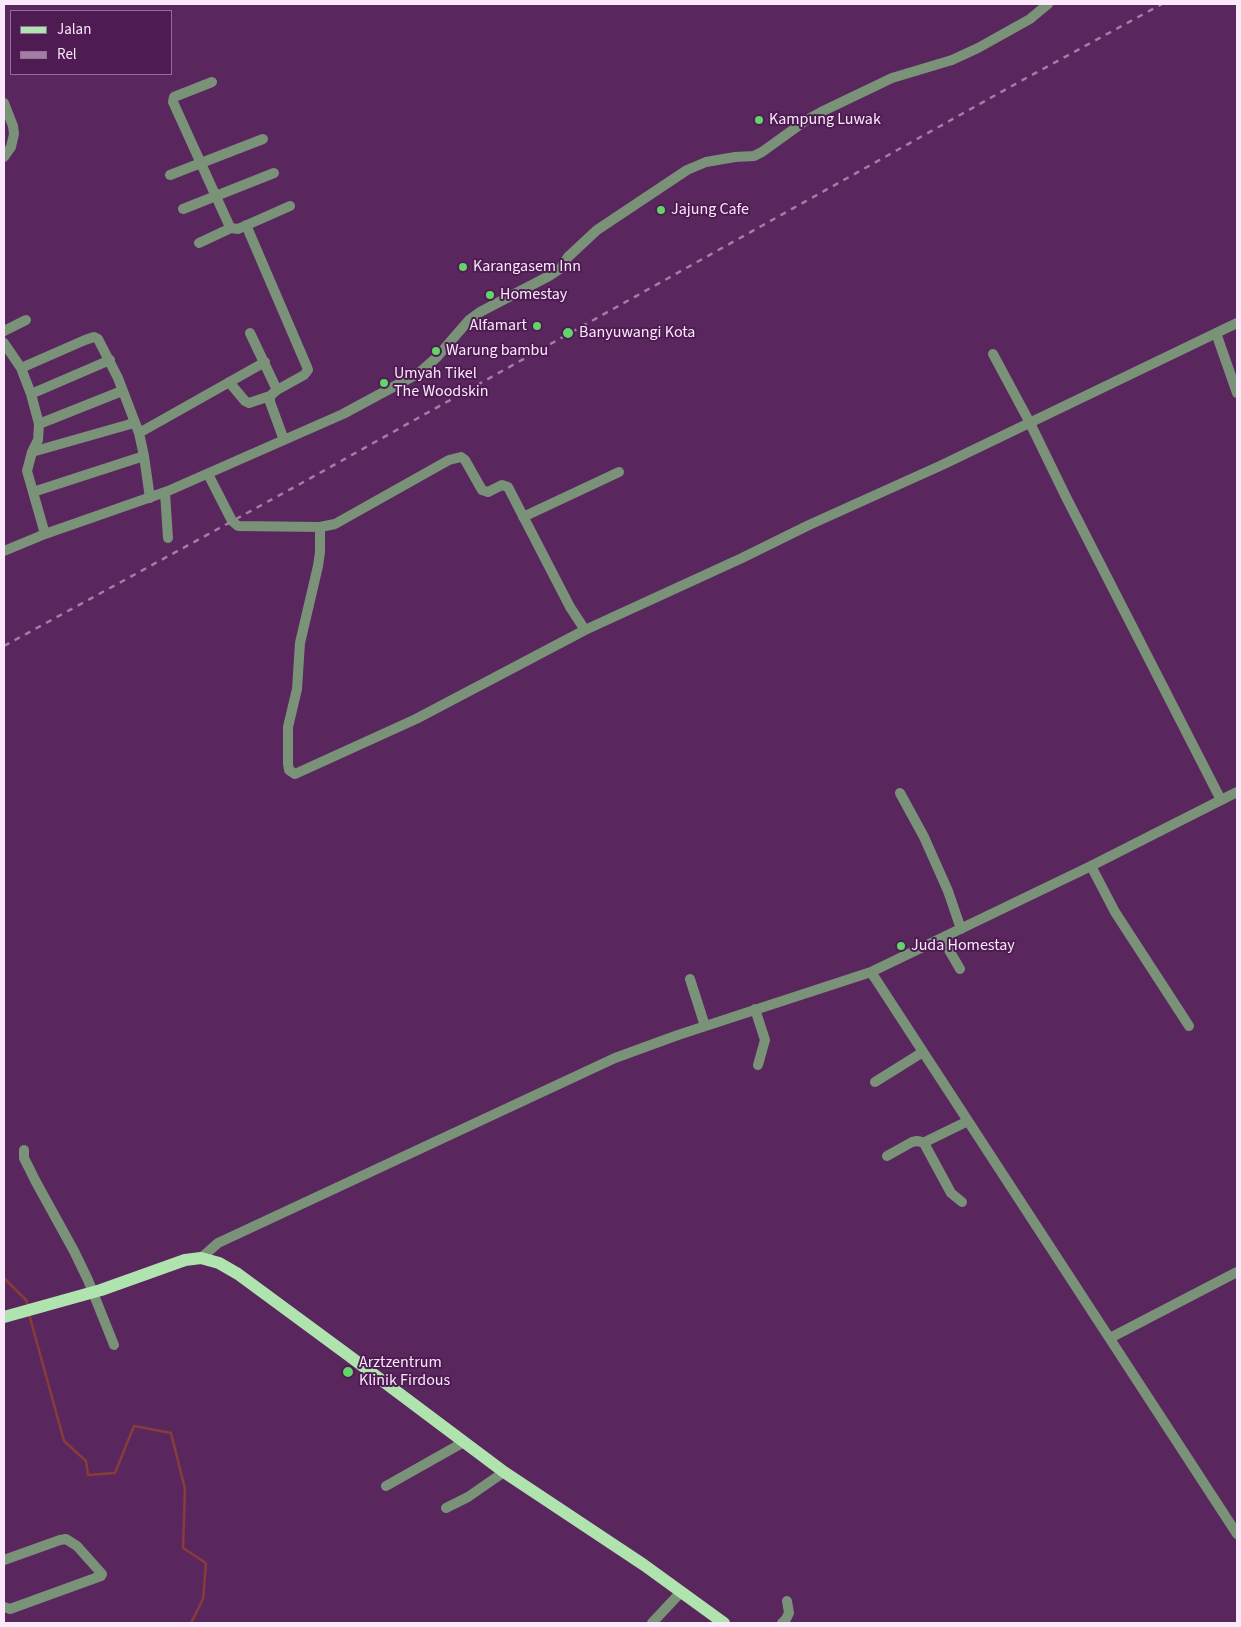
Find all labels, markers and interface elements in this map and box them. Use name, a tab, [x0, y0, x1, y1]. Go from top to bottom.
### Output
legend	[10, 10, 172, 75]
text: Jalan	[57, 19, 91, 40]
text: Rel	[57, 44, 77, 65]
place label: Kampung Luwak	[769, 110, 881, 130]
marker: Kampung Luwak	[753, 114, 765, 126]
place label: Jajung Cafe	[671, 200, 749, 220]
marker: Jajung Cafe	[655, 204, 667, 216]
place label: Karangasem Inn	[473, 257, 581, 277]
marker: Karangasem Inn	[457, 261, 469, 273]
place label: Homestay	[500, 285, 567, 305]
marker: Homestay	[484, 289, 496, 301]
place label: Alfamart	[470, 316, 527, 336]
marker: Alfamart	[531, 320, 543, 332]
place label: Banyuwangi Kota	[579, 323, 695, 343]
marker: Banyuwangi Kota	[561, 326, 575, 340]
place label: Warung bambu	[446, 341, 548, 361]
marker: Warung bambu	[430, 345, 442, 357]
place label: Umyah Tikel The Woodskin	[394, 364, 489, 402]
marker: Umyah Tikel The Woodskin	[378, 377, 390, 389]
place label: Juda Homestay	[911, 936, 1015, 956]
marker: Juda Homestay	[895, 940, 907, 952]
place label: Arztzentrum Klinik Firdous	[359, 1353, 450, 1391]
marker: Arztzentrum Klinik Firdous	[341, 1365, 355, 1379]

